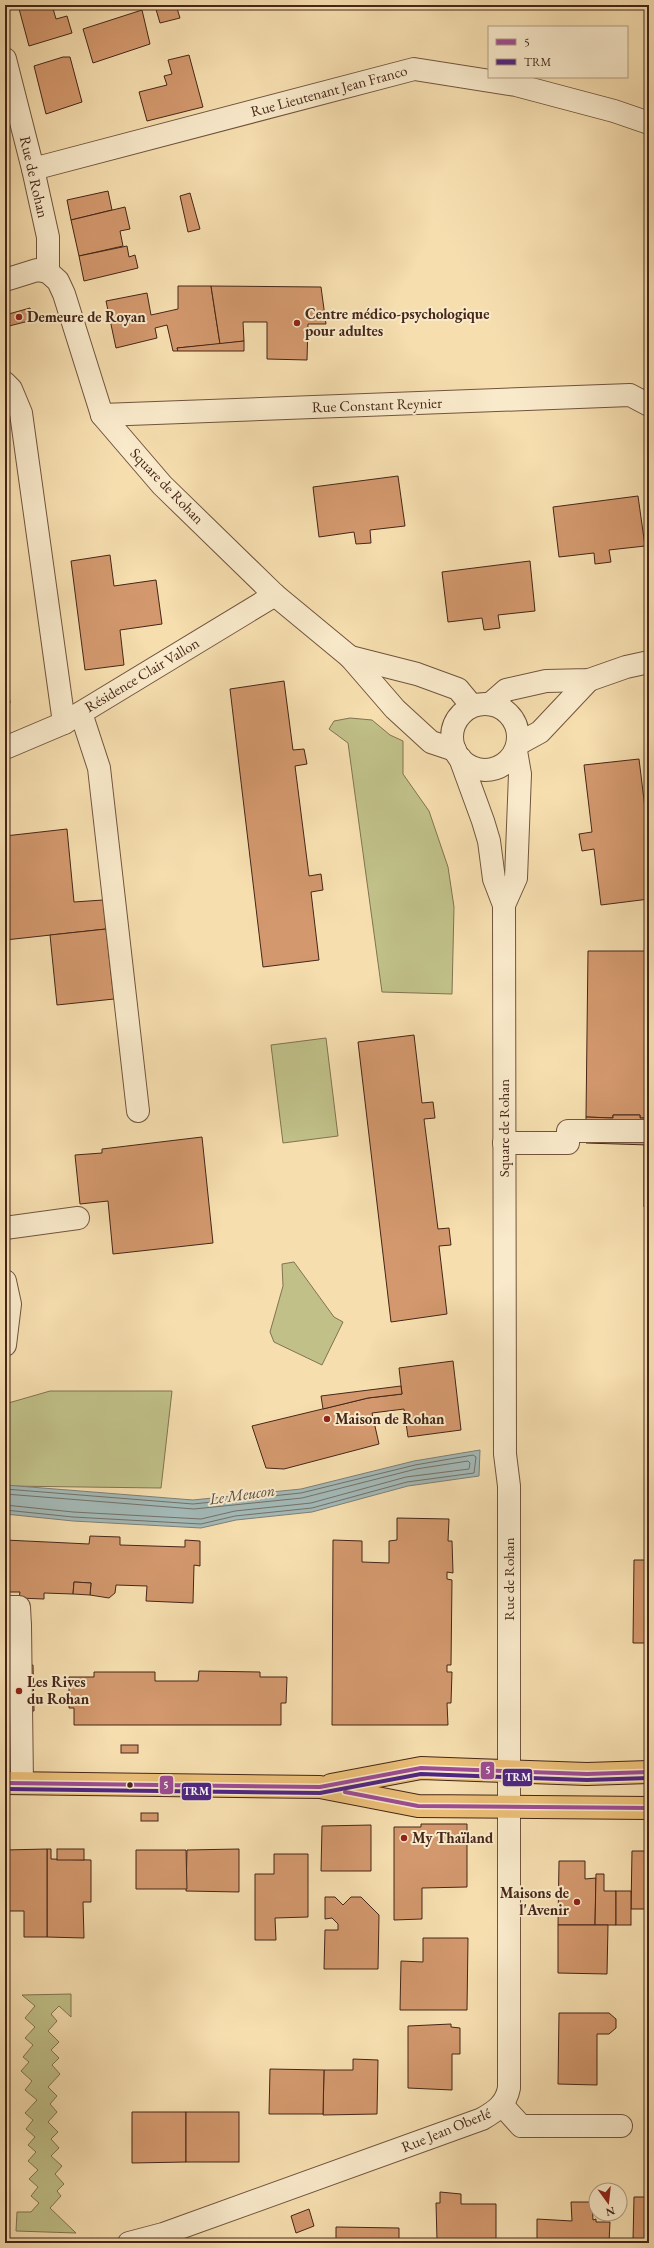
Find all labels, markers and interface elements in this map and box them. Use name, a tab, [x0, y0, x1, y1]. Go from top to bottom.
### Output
legend	[488, 26, 628, 78]
text: 5	[524, 34, 530, 50]
text: TRM	[524, 54, 552, 70]
street label: Rue Lieutenant Jean Franco	[248, 60, 409, 121]
street label: Rue de Rohan	[16, 134, 53, 220]
place label: Centre médico-psychologique pour adultes	[305, 304, 489, 340]
place label: Demeure de Royan	[27, 307, 146, 326]
marker: Demeure de Royan	[14, 312, 24, 322]
marker: Centre médico-psychologique pour adultes	[292, 318, 302, 328]
street label: Rue Constant Reynier	[312, 393, 442, 416]
street label: Square de Rohan	[126, 444, 208, 528]
street label: Résidence Clair Vallon	[81, 633, 202, 716]
street label: Square de Rohan	[494, 1079, 513, 1177]
place label: Maison de Rohan	[335, 1409, 445, 1428]
marker: Maison de Rohan	[322, 1414, 332, 1424]
water label: Le Meucon	[207, 1479, 276, 1510]
street label: Rue de Rohan	[499, 1537, 518, 1621]
place label: Les Rives du Rohan	[27, 1672, 90, 1708]
marker: Les Rives du Rohan	[14, 1686, 24, 1696]
line badge: 5	[480, 1761, 495, 1780]
text: 5	[485, 1763, 491, 1777]
line badge: TRM	[502, 1768, 533, 1787]
text: TRM	[505, 1770, 531, 1784]
line badge: 5	[159, 1775, 174, 1795]
text: 5	[163, 1778, 169, 1792]
unlabelled marker	[125, 1780, 135, 1790]
line badge: TRM	[181, 1782, 212, 1801]
text: TRM	[183, 1784, 209, 1798]
place label: My Thaïland	[412, 1828, 494, 1847]
marker: My Thaïland	[399, 1833, 409, 1843]
place label: Maisons de l'Avenir	[500, 1883, 570, 1919]
marker: Maisons de l'Avenir	[572, 1897, 582, 1907]
street label: Rue Jean Oberlé	[398, 2103, 493, 2156]
north arrow	[588, 2182, 628, 2222]
text: N	[604, 2204, 617, 2220]

